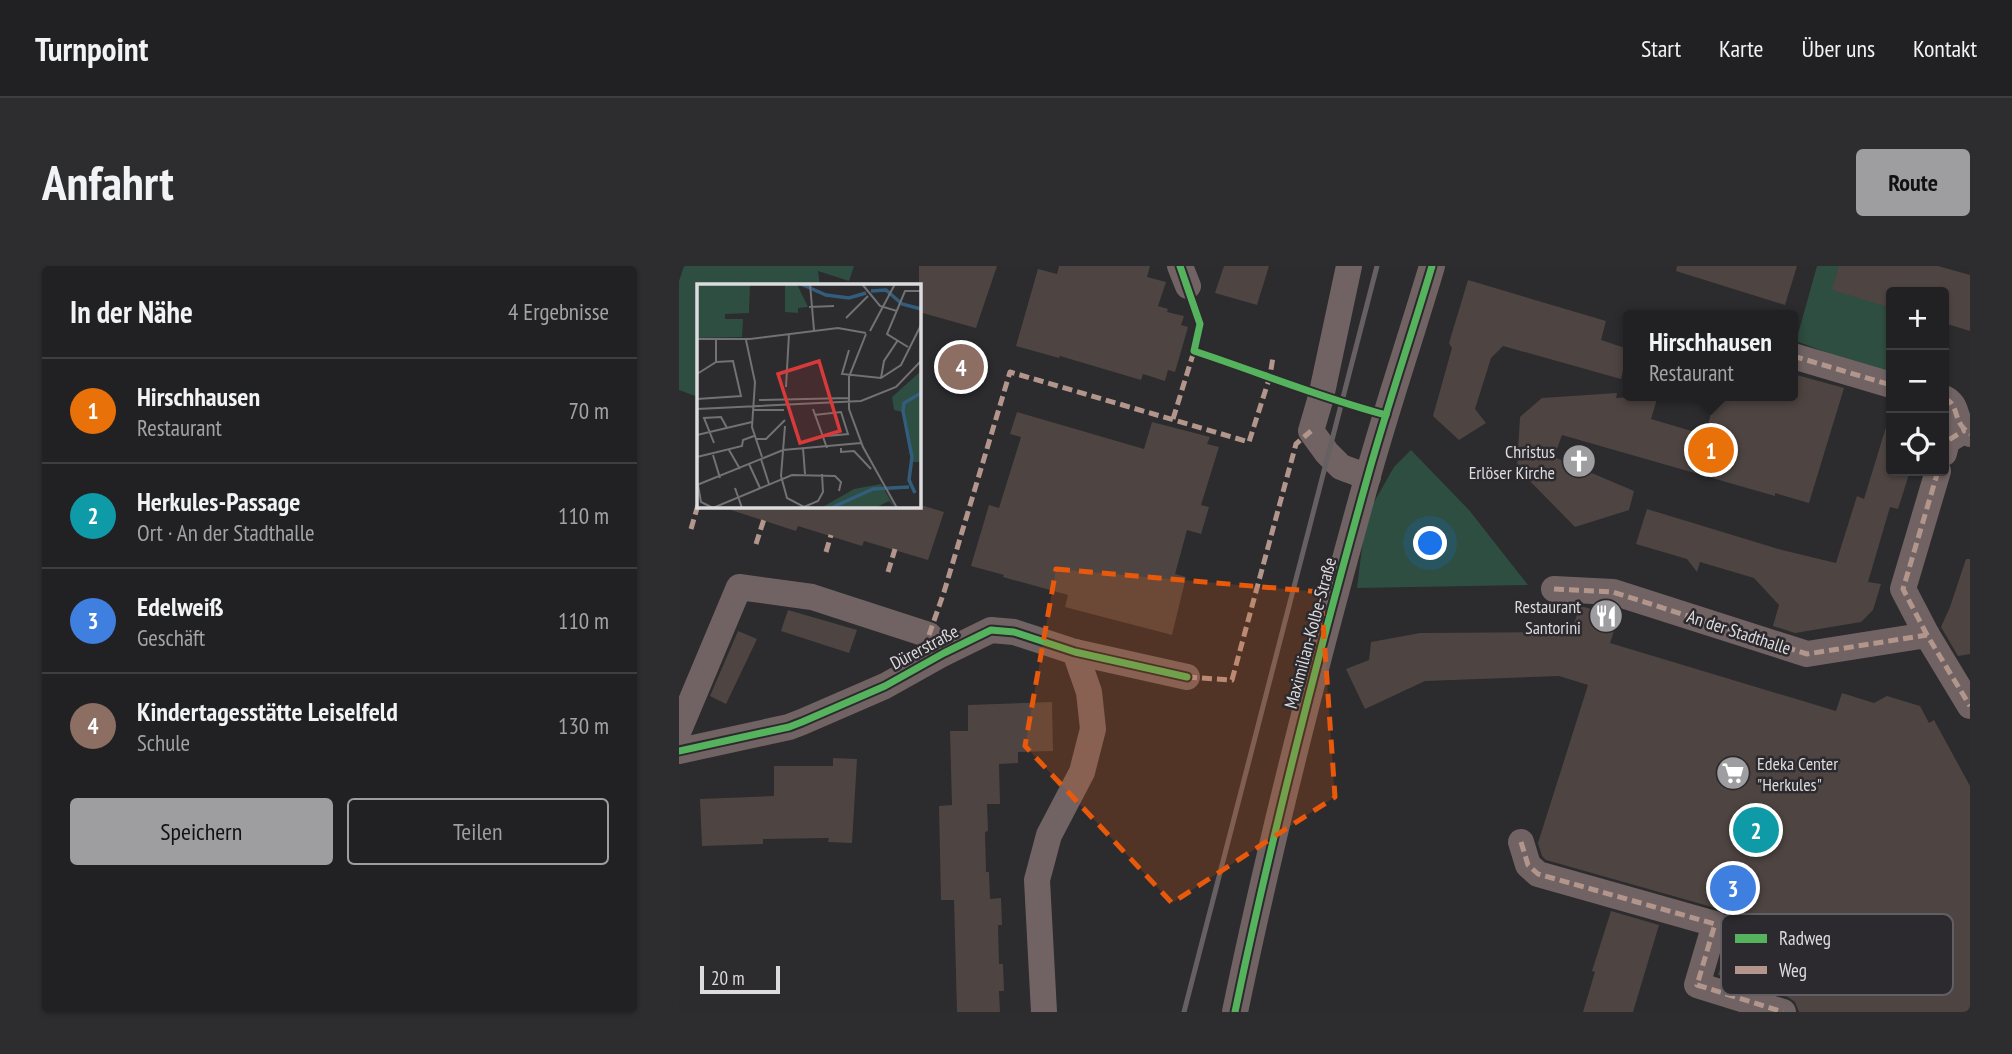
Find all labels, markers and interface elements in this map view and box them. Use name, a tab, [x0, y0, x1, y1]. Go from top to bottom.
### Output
text: Turnpoint	[35, 27, 148, 70]
text: Start	[1641, 33, 1681, 64]
text: Karte	[1719, 33, 1764, 64]
text: Über uns	[1802, 33, 1875, 64]
text: Kontakt	[1913, 33, 1977, 64]
button: Route	[1856, 149, 1970, 216]
text: Anfahrt	[42, 150, 174, 214]
inset map	[697, 284, 921, 508]
map controls	[1886, 287, 1949, 476]
button: +	[1886, 287, 1949, 350]
text: In der Nähe	[70, 292, 193, 331]
text: 4 Ergebnisse	[508, 297, 609, 326]
popup	[1623, 310, 1798, 401]
text: Hirschhausen	[1649, 325, 1772, 358]
pin: 4	[938, 341, 984, 393]
button: −	[1886, 350, 1949, 413]
text: Restaurant	[1649, 358, 1734, 387]
text: Hirschhausen	[137, 380, 260, 413]
text: 1	[88, 396, 99, 425]
text: 70 m	[568, 396, 609, 425]
text: Restaurant	[137, 413, 222, 442]
button: locate	[1886, 413, 1949, 476]
pin: 1	[1688, 424, 1734, 476]
place label: Christus Erlöser Kirche	[1469, 440, 1555, 484]
church icon: Christus Erlöser Kirche	[1560, 442, 1598, 480]
text: Herkules-Passage	[137, 485, 300, 518]
text: 2	[88, 501, 99, 530]
text: 110 m	[558, 501, 609, 530]
text: Ort · An der Stadthalle	[137, 518, 315, 547]
your location	[1413, 526, 1447, 560]
street label: Maximilian-Kolbe-Straße	[1279, 555, 1341, 711]
text: Edelweiß	[137, 590, 223, 623]
place label: Restaurant Santorini	[1515, 595, 1581, 639]
restaurant icon: Restaurant Santorini	[1587, 597, 1625, 635]
street label: An der Stadthalle	[1684, 604, 1794, 660]
text: 3	[88, 606, 99, 635]
text: 110 m	[558, 606, 609, 635]
street label: Dürerstraße	[886, 619, 962, 675]
text: Geschäft	[137, 623, 205, 652]
text: Kindertagesstätte Leiselfeld	[137, 695, 398, 728]
text: 4	[88, 711, 99, 740]
text: 130 m	[558, 711, 609, 740]
text: Schule	[137, 728, 190, 757]
place label: Edeka Center "Herkules"	[1757, 752, 1838, 796]
supermarket icon: Edeka Center "Herkules"	[1714, 754, 1752, 792]
button: Speichern	[70, 798, 333, 865]
button: Teilen	[347, 798, 609, 865]
pin: 2	[1733, 804, 1779, 856]
pin: 3	[1710, 862, 1756, 914]
legend	[1721, 914, 1953, 995]
text: Radweg	[1779, 926, 1831, 950]
text: Weg	[1779, 958, 1807, 982]
scale bar	[700, 963, 781, 995]
text: 20 m	[711, 966, 745, 990]

